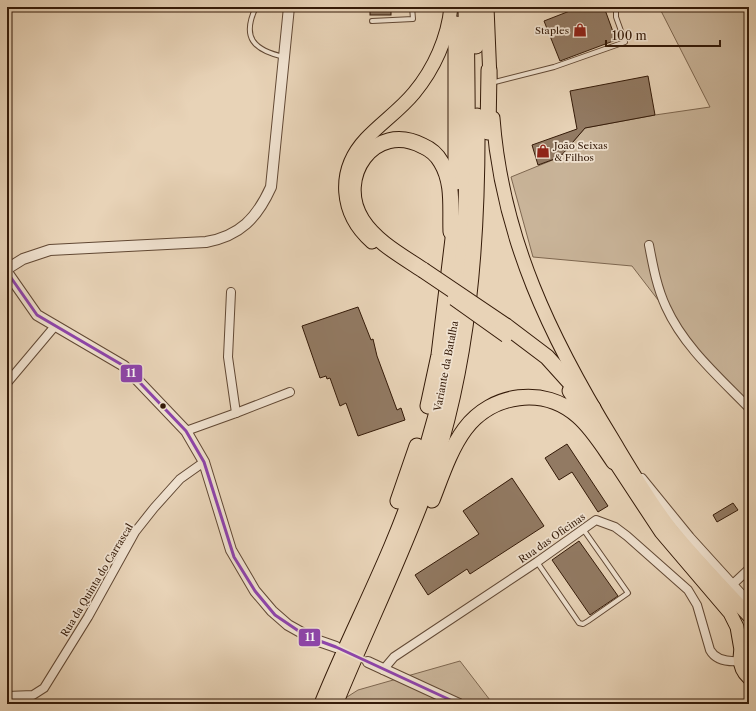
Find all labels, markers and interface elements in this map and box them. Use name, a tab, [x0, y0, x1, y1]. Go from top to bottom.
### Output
shop icon: Staples	[572, 22, 588, 38]
scale bar	[606, 22, 720, 48]
place label: Staples	[535, 24, 569, 37]
text: 100 m	[612, 28, 647, 43]
place label: João Seixas & Filhos	[552, 139, 608, 164]
shop icon: João Seixas & Filhos	[535, 143, 551, 159]
street label: Variante da Batalha	[431, 319, 461, 413]
line badge: 11	[120, 364, 143, 383]
text: 11	[126, 366, 136, 380]
unlabelled marker	[158, 401, 168, 411]
street label: Rua das Oficinas	[516, 510, 588, 566]
street label: Rua da Quinta do Carrascal	[58, 521, 136, 639]
line badge: 11	[298, 628, 321, 647]
text: 11	[305, 630, 315, 644]

